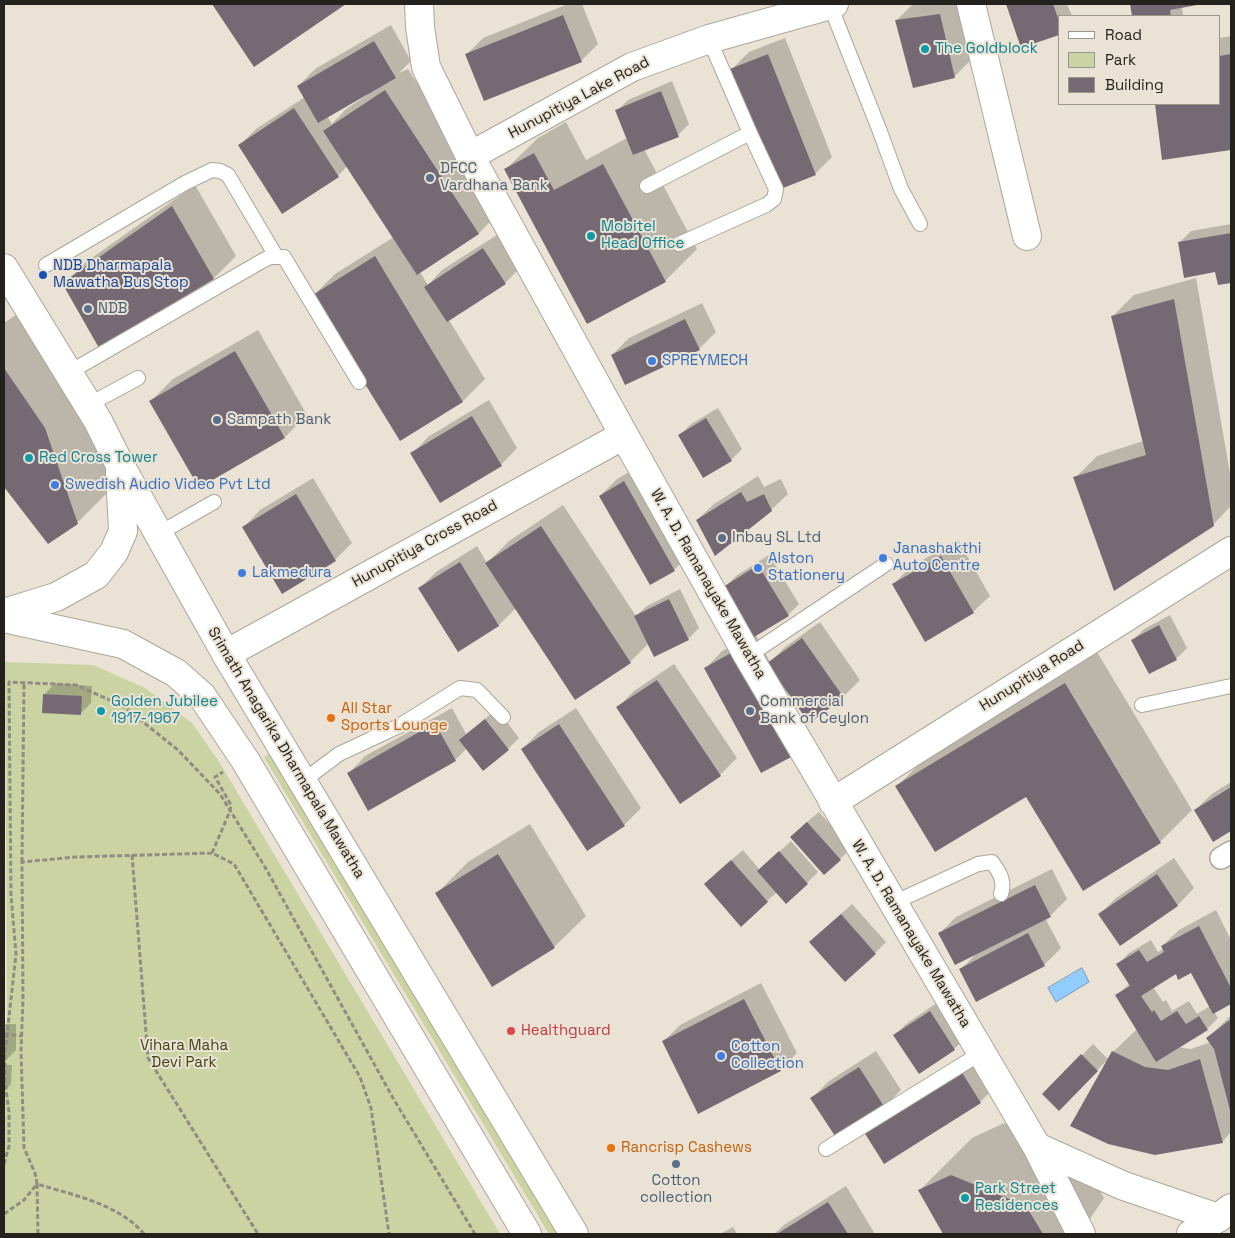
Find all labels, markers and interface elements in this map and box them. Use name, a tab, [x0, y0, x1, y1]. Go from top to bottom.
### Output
legend	[1058, 15, 1220, 105]
text: Road	[1105, 25, 1142, 44]
place label: The Goldblock	[935, 40, 1038, 58]
marker: The Goldblock	[919, 43, 931, 55]
text: Park	[1105, 50, 1136, 69]
street label: Hunupitiya Lake Road	[506, 53, 652, 143]
text: Building	[1105, 75, 1164, 94]
place label: DFCC Vardhana Bank	[440, 160, 548, 195]
marker: DFCC Vardhana Bank	[424, 172, 436, 184]
place label: Mobitel Head Office	[601, 218, 684, 253]
marker: Mobitel Head Office	[585, 230, 597, 242]
place label: NDB Dharmapala Mawatha Bus Stop	[53, 257, 189, 292]
marker: NDB Dharmapala Mawatha Bus Stop	[37, 269, 49, 281]
place label: NDB	[98, 300, 127, 318]
marker: NDB	[82, 303, 94, 315]
place label: SPREYMECH	[662, 352, 748, 370]
marker: SPREYMECH	[646, 355, 658, 367]
place label: Sampath Bank	[227, 411, 331, 429]
marker: Sampath Bank	[211, 414, 223, 426]
place label: Red Cross Tower	[39, 449, 158, 467]
marker: Red Cross Tower	[23, 452, 35, 464]
place label: Swedish Audio Video Pvt Ltd	[65, 476, 271, 494]
marker: Swedish Audio Video Pvt Ltd	[49, 479, 61, 491]
street label: W. A. D. Ramanayake Mawatha	[646, 486, 770, 682]
street label: Hunupitiya Cross Road	[349, 496, 501, 592]
place label: Inbay SL Ltd	[732, 529, 821, 547]
marker: Inbay SL Ltd	[716, 532, 728, 544]
place label: Janashakthi Auto Centre	[893, 540, 981, 575]
place label: Alston Stationery	[768, 550, 845, 585]
marker: Janashakthi Auto Centre	[877, 552, 889, 564]
marker: Alston Stationery	[752, 562, 764, 574]
place label: Lakmedura	[252, 564, 332, 582]
marker: Lakmedura	[236, 567, 248, 579]
street label: Srimath Anagarika Dharmapala Mawatha	[204, 624, 368, 882]
street label: Hunupitiya Road	[976, 637, 1088, 715]
place label: Golden Jubilee 1917-1967	[111, 693, 218, 728]
place label: Commercial Bank of Ceylon	[760, 693, 869, 728]
place label: All Star Sports Lounge	[341, 700, 448, 735]
marker: Golden Jubilee 1917-1967	[95, 705, 107, 717]
marker: Commercial Bank of Ceylon	[744, 705, 756, 717]
marker: All Star Sports Lounge	[325, 712, 337, 724]
street label: W. A. D. Ramanayake Mawatha	[848, 837, 974, 1031]
place label: Healthguard	[521, 1022, 611, 1040]
marker: Healthguard	[505, 1025, 517, 1037]
park label: Vihara Maha Devi Park	[140, 1037, 228, 1072]
place label: Cotton Collection	[731, 1038, 804, 1073]
marker: Cotton Collection	[715, 1050, 727, 1062]
place label: Rancrisp Cashews	[621, 1139, 752, 1157]
marker: Rancrisp Cashews	[605, 1142, 617, 1154]
marker: Cotton collection	[670, 1158, 682, 1170]
place label: Cotton collection	[640, 1172, 712, 1207]
place label: Park Street Residences	[975, 1180, 1058, 1215]
marker: Park Street Residences	[959, 1192, 971, 1204]

